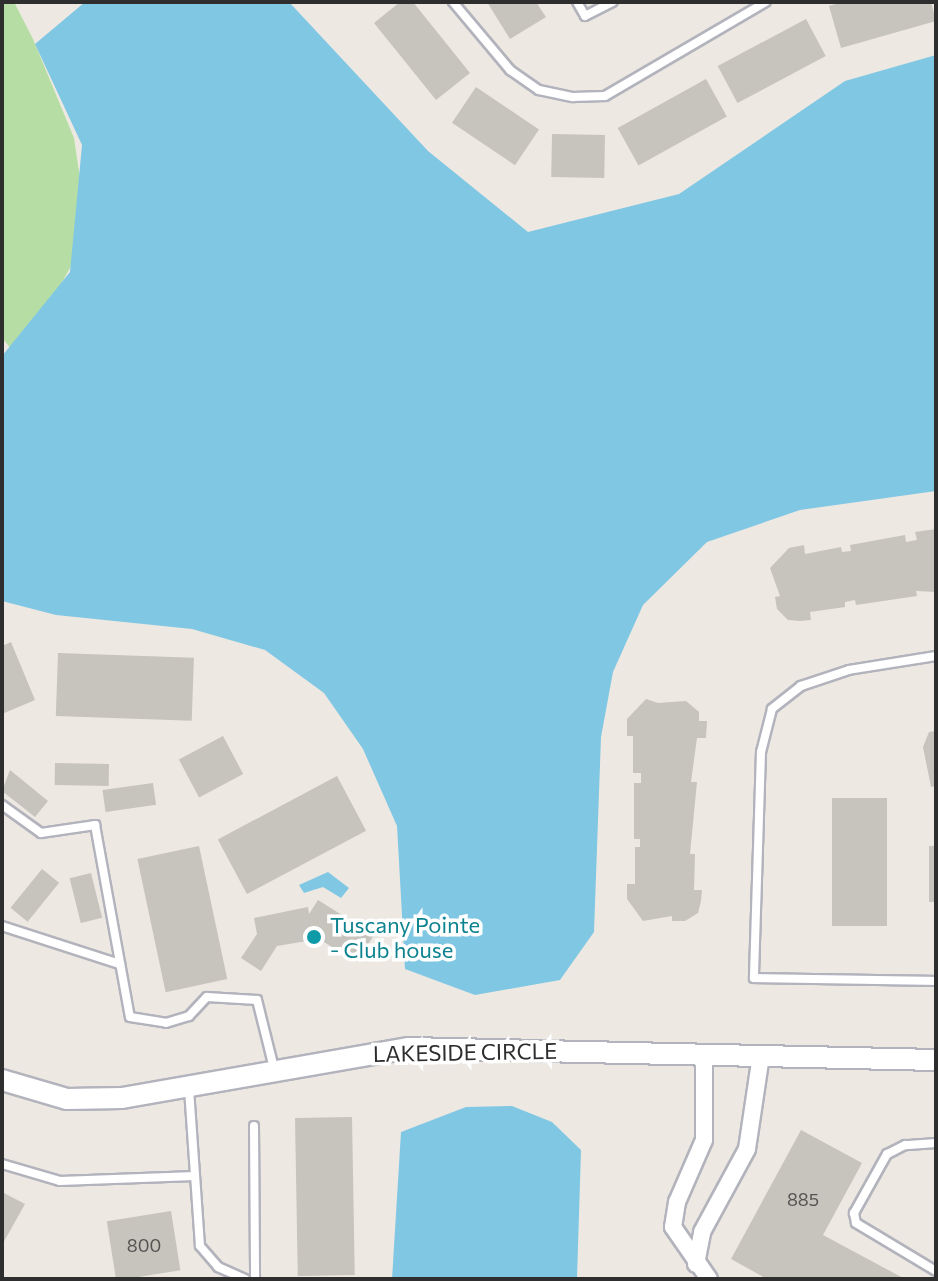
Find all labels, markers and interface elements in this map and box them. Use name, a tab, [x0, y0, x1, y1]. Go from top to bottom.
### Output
place label: Tuscany Pointe - Club house	[330, 911, 480, 962]
marker: Tuscany Pointe - Club house	[305, 928, 323, 946]
street label: LAKESIDE CIRCLE	[373, 1037, 557, 1067]
house number: 885	[787, 1188, 819, 1210]
house number: 800	[127, 1234, 161, 1256]

